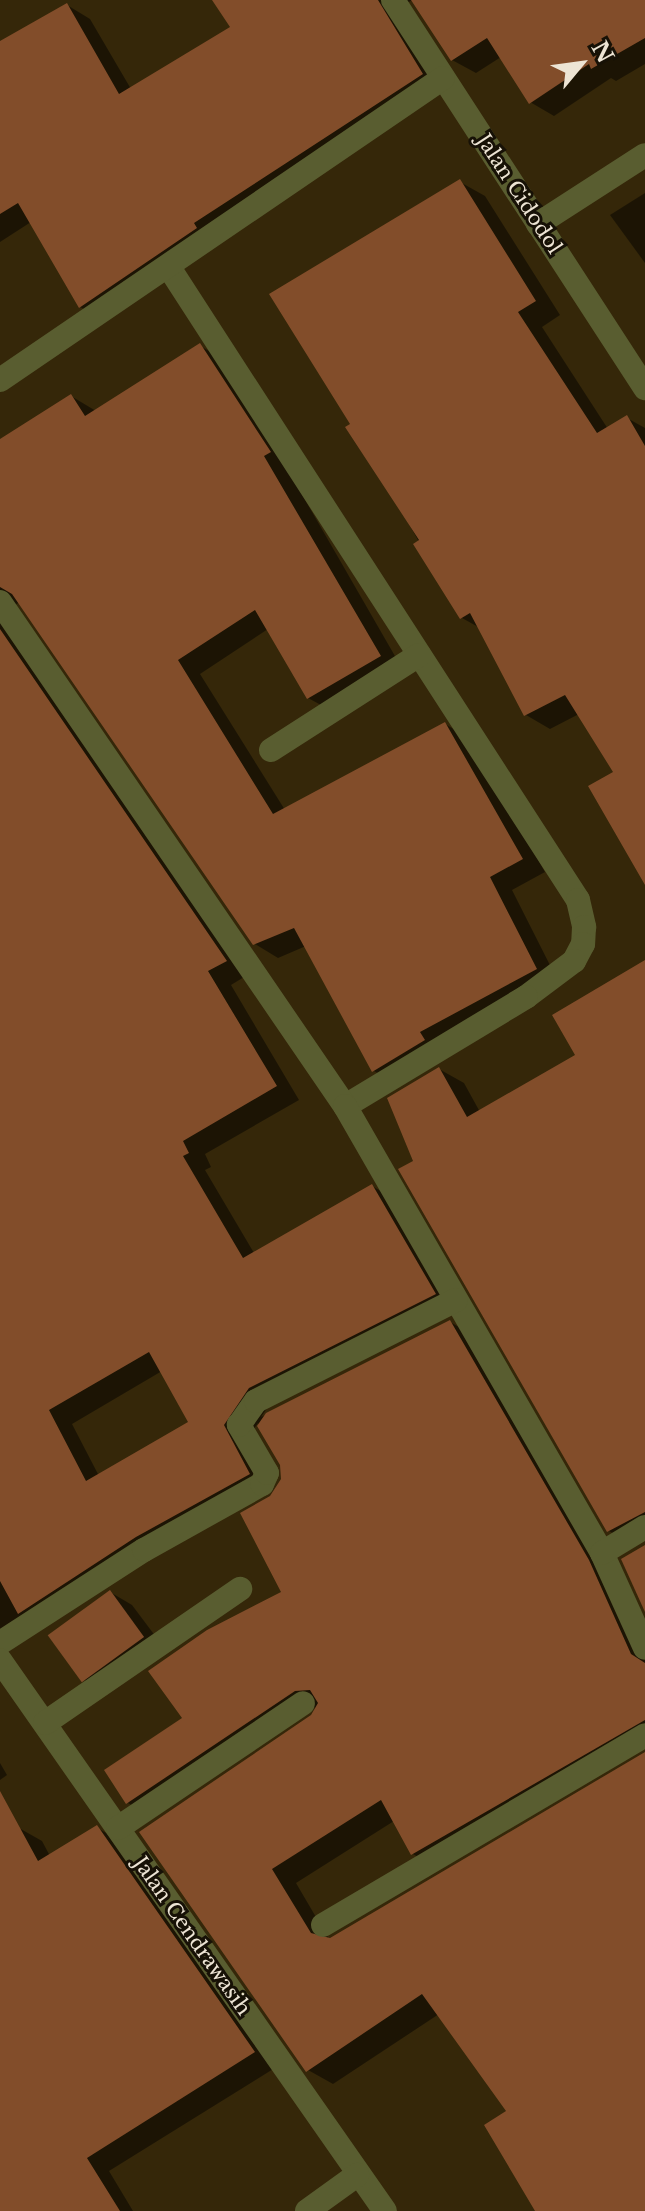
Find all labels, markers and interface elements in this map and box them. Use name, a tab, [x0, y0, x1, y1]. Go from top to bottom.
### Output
north arrow	[541, 24, 621, 104]
text: N	[586, 37, 619, 68]
street label: Jalan Cidodol	[471, 130, 567, 258]
street label: Jalan Cendrawasih	[128, 1852, 256, 2020]

